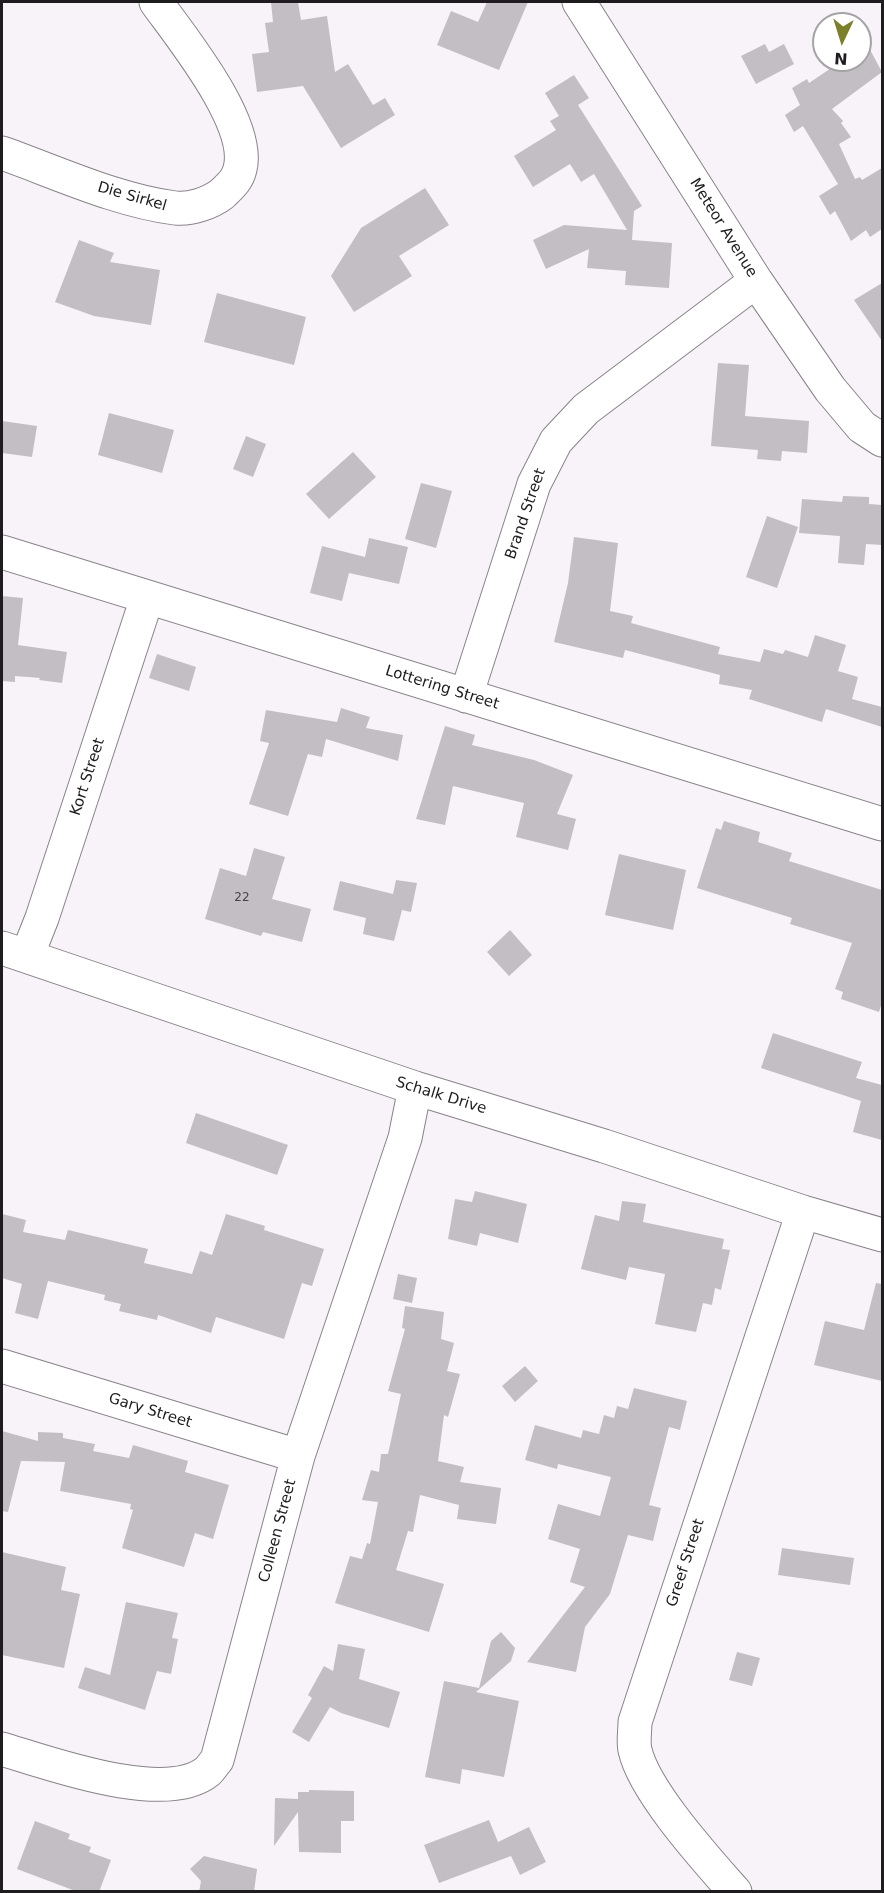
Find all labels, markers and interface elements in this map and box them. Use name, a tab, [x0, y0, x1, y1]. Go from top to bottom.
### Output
north arrow	[812, 12, 872, 72]
text: N	[834, 49, 848, 68]
street label: Meteor Avenue	[685, 175, 761, 281]
street label: Die Sirkel	[95, 179, 169, 215]
street label: Brand Street	[502, 466, 550, 562]
street label: Lottering Street	[383, 662, 501, 714]
street label: Kort Street	[67, 736, 109, 818]
house number: 22	[234, 891, 250, 905]
street label: Schalk Drive	[393, 1074, 489, 1118]
street label: Gary Street	[106, 1390, 194, 1432]
street label: Colleen Street	[256, 1477, 300, 1585]
street label: Greef Street	[663, 1517, 709, 1609]

